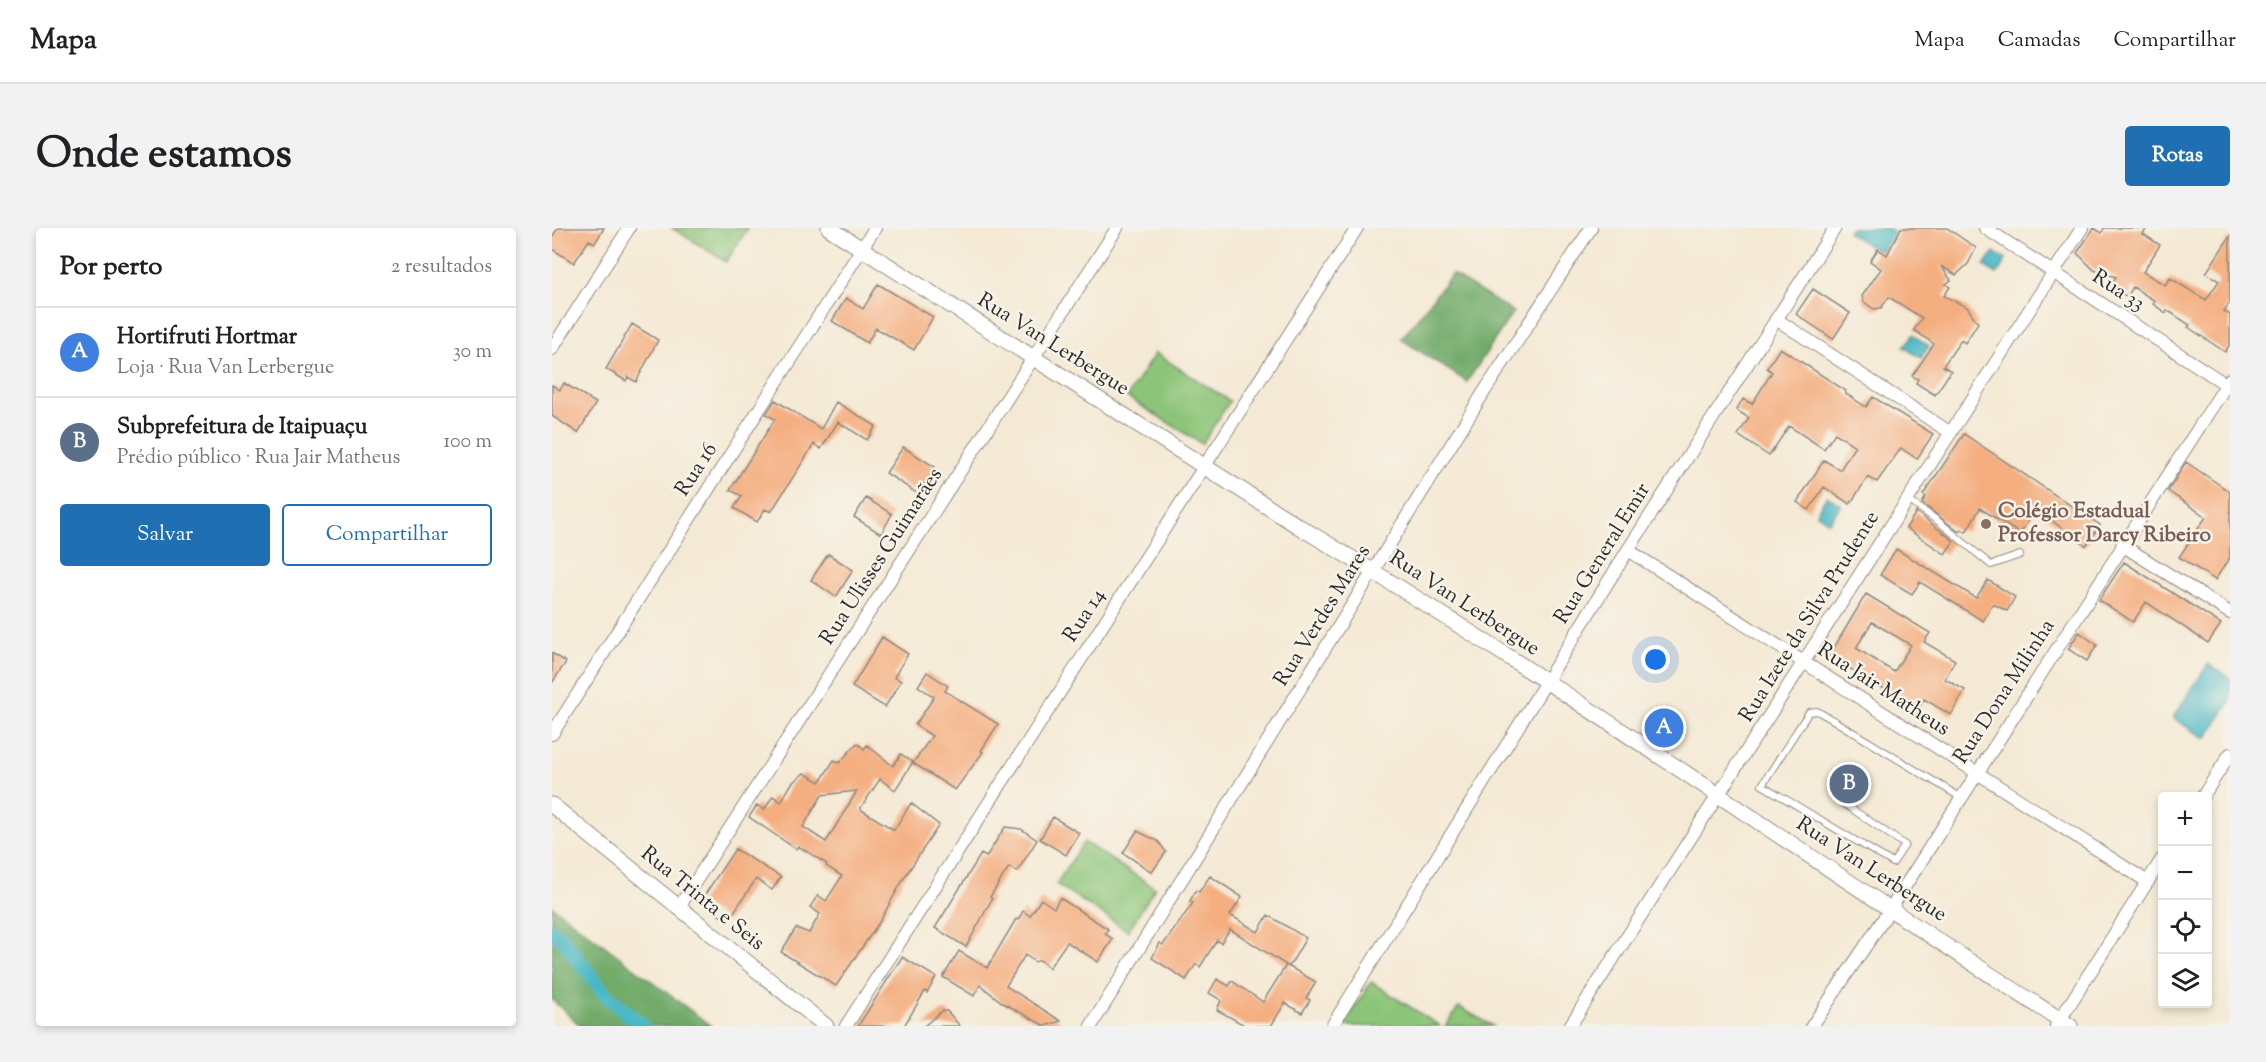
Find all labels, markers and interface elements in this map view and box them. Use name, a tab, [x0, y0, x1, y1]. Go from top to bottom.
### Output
text: Mapa	[30, 21, 97, 61]
text: Mapa	[1915, 26, 1965, 56]
text: Camadas	[1998, 26, 2081, 56]
text: Compartilhar	[2114, 26, 2236, 56]
text: Onde estamos	[36, 126, 292, 186]
button: Rotas	[2125, 126, 2230, 186]
text: Por perto	[60, 249, 162, 286]
text: 2 resultados	[391, 253, 492, 282]
street label: Rua 33	[2086, 263, 2150, 319]
street label: Rua Van Lerbergue	[971, 286, 1135, 404]
text: Hortifruti Hortmar	[117, 322, 297, 354]
text: A	[71, 338, 88, 367]
text: 30 m	[453, 338, 492, 367]
text: Loja · Rua Van Lerbergue	[117, 354, 334, 383]
text: Subprefeitura de Itaipuaçu	[117, 412, 367, 444]
text: B	[73, 428, 86, 457]
text: 100 m	[443, 428, 492, 457]
street label: Rua 16	[669, 437, 725, 503]
text: Prédio público · Rua Jair Matheus	[117, 444, 400, 473]
street label: Rua Ulisses Guimarães	[813, 462, 951, 652]
street label: Rua General Emir	[1548, 478, 1659, 630]
place label: Colégio Estadual Professor Darcy Ribeiro	[1998, 497, 2211, 551]
button: Salvar	[60, 504, 270, 566]
button: Compartilhar	[282, 504, 492, 566]
street label: Rua Izete da Silva Prudente	[1733, 506, 1887, 728]
marker: Colégio Estadual Professor Darcy Ribeiro	[1979, 517, 1993, 531]
street label: Rua Verdes Mares	[1267, 539, 1379, 693]
street label: Rua Van Lerbergue	[1383, 544, 1545, 664]
street label: Rua 14	[1057, 583, 1113, 649]
street label: Rua Dona Milinha	[1947, 614, 2063, 770]
street label: Rua Jair Matheus	[1811, 636, 1955, 744]
your location	[1641, 645, 1670, 674]
pin: A	[1644, 706, 1684, 750]
pin: B	[1830, 762, 1868, 806]
map controls	[2158, 792, 2212, 1008]
button: +	[2158, 792, 2212, 846]
street label: Rua Van Lerbergue	[1790, 810, 1952, 930]
street label: Rua Trinta e Seis	[634, 840, 770, 958]
button: −	[2158, 846, 2212, 900]
button: locate	[2158, 900, 2212, 954]
button: layers	[2158, 954, 2212, 1008]

